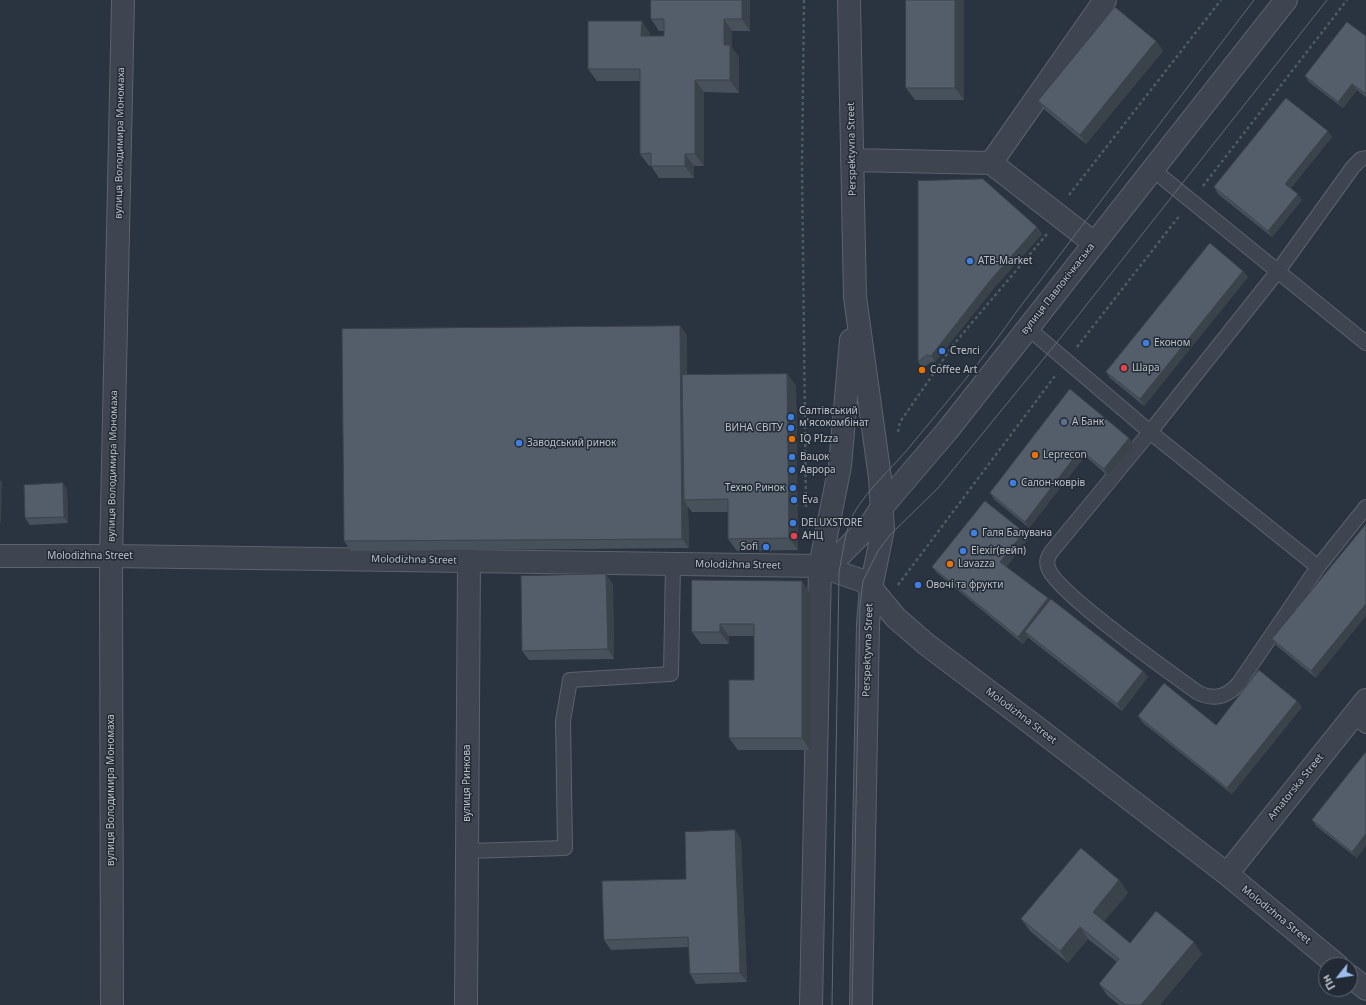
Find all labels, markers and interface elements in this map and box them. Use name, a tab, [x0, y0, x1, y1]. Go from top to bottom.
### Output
street label: вулиця Володимира Мономаха	[113, 67, 127, 219]
street label: Perspektyvna Street	[845, 102, 859, 196]
street label: вулиця Павлокічкаська	[1019, 241, 1097, 337]
place label: ATB-Market	[978, 255, 1032, 267]
marker: ATB-Market	[965, 256, 975, 266]
place label: Економ	[1154, 337, 1190, 349]
marker: Економ	[1141, 338, 1151, 348]
place label: Стелсі	[950, 345, 980, 357]
marker: Стелсі	[937, 346, 947, 356]
place label: Шара	[1132, 362, 1160, 374]
marker: Шара	[1119, 363, 1129, 373]
place label: Coffee Art	[930, 364, 977, 376]
marker: Coffee Art	[917, 365, 927, 375]
street label: вулиця Володимира Мономаха	[106, 390, 120, 542]
place label: Салтівський м'ясокомбінат	[799, 405, 869, 428]
marker: Салтівський м'ясокомбінат	[786, 412, 796, 422]
place label: А Банк	[1072, 416, 1104, 428]
marker: А Банк	[1059, 417, 1069, 427]
place label: ВИНА СВІТУ	[725, 422, 783, 434]
marker: ВИНА СВІТУ	[786, 423, 796, 433]
place label: IQ PIzza	[800, 433, 838, 445]
marker: IQ PIzza	[787, 434, 797, 444]
place label: Заводський ринок	[527, 437, 616, 449]
marker: Заводський ринок	[514, 438, 524, 448]
place label: Leprecon	[1043, 449, 1087, 461]
marker: Leprecon	[1030, 450, 1040, 460]
place label: Вацок	[800, 451, 829, 463]
marker: Вацок	[787, 452, 797, 462]
place label: Аврора	[800, 464, 836, 476]
marker: Аврора	[787, 465, 797, 475]
place label: Салон-коврів	[1021, 477, 1085, 489]
marker: Салон-коврів	[1008, 478, 1018, 488]
place label: Техно Ринок	[725, 482, 785, 494]
marker: Техно Ринок	[788, 483, 798, 493]
place label: Eva	[802, 494, 818, 506]
marker: Eva	[789, 495, 799, 505]
place label: DELUXSTORE	[801, 517, 863, 529]
marker: DELUXSTORE	[788, 518, 798, 528]
place label: Галя Балувана	[982, 527, 1052, 539]
marker: Галя Балувана	[969, 528, 979, 538]
place label: АНЦ	[802, 530, 823, 542]
marker: АНЦ	[789, 531, 799, 541]
place label: Sofi	[740, 541, 758, 553]
marker: Sofi	[761, 542, 771, 552]
place label: Elexir(вейп)	[971, 545, 1026, 557]
marker: Elexir(вейп)	[958, 546, 968, 556]
street label: Molodizhna Street	[47, 550, 133, 562]
street label: Molodizhna Street	[371, 553, 457, 567]
street label: Molodizhna Street	[695, 558, 781, 572]
place label: Lavazza	[958, 558, 995, 570]
marker: Lavazza	[945, 559, 955, 569]
place label: Овочі та фрукти	[926, 579, 1003, 591]
marker: Овочі та фрукти	[913, 580, 923, 590]
street label: Perspektyvna Street	[860, 603, 876, 697]
street label: Molodizhna Street	[983, 685, 1059, 747]
street label: вулиця Володимира Мономаха	[105, 714, 117, 866]
street label: вулиця Ринкова	[461, 744, 473, 822]
street label: Amatorska Street	[1266, 752, 1326, 822]
street label: Molodizhna Street	[1239, 883, 1313, 947]
north arrow	[1318, 957, 1358, 997]
text: Пн	[1318, 972, 1338, 993]

